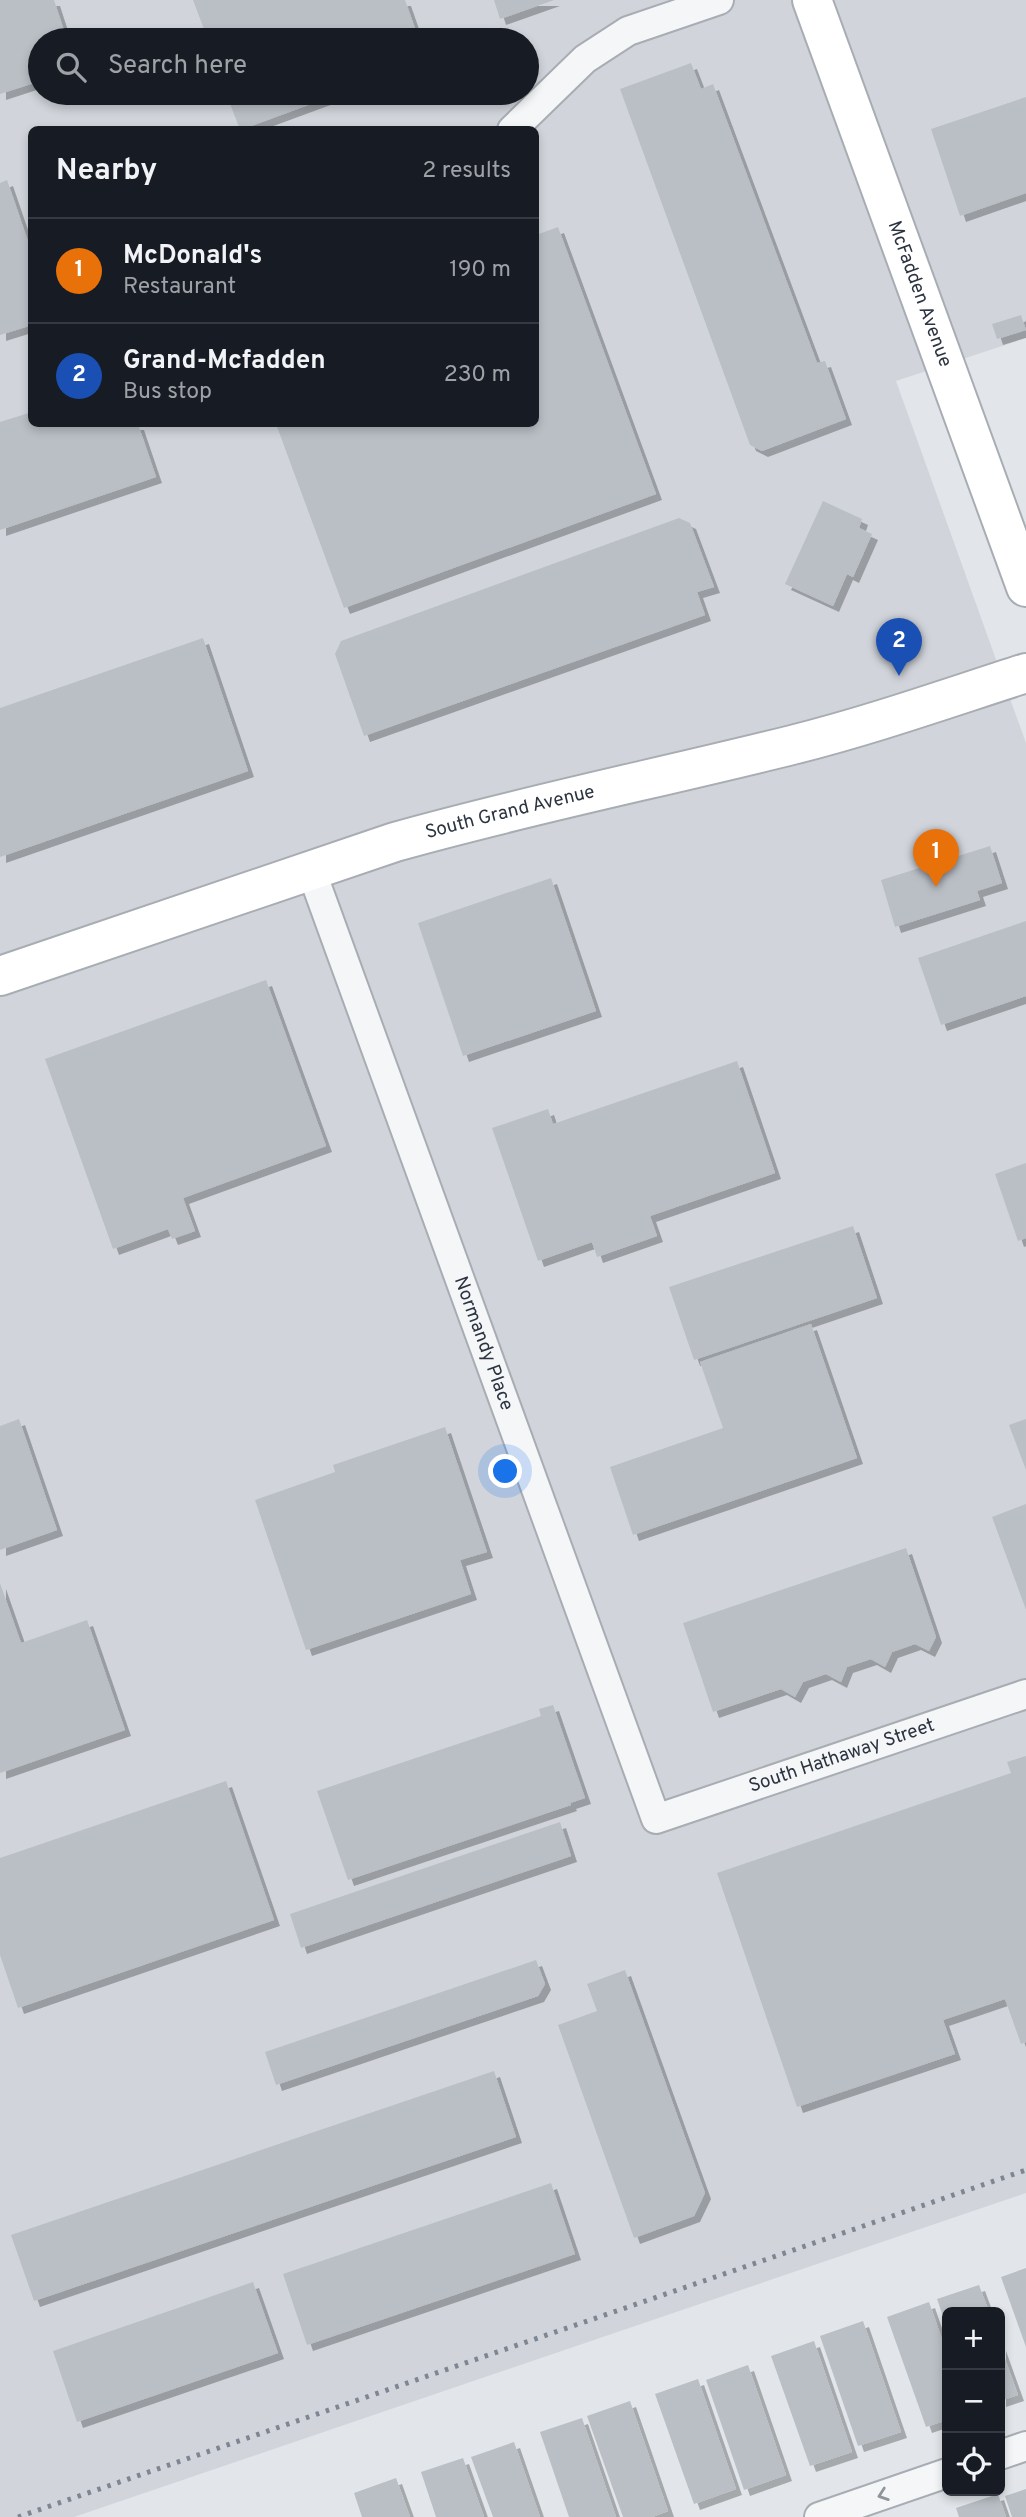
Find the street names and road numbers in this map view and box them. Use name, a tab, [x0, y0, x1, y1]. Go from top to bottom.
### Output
street label: McFadden Avenue	[882, 218, 957, 371]
street label: South Grand Avenue	[423, 780, 597, 845]
street label: Normandy Place	[448, 1273, 519, 1414]
street label: South Hathaway Street	[746, 1714, 938, 1799]

